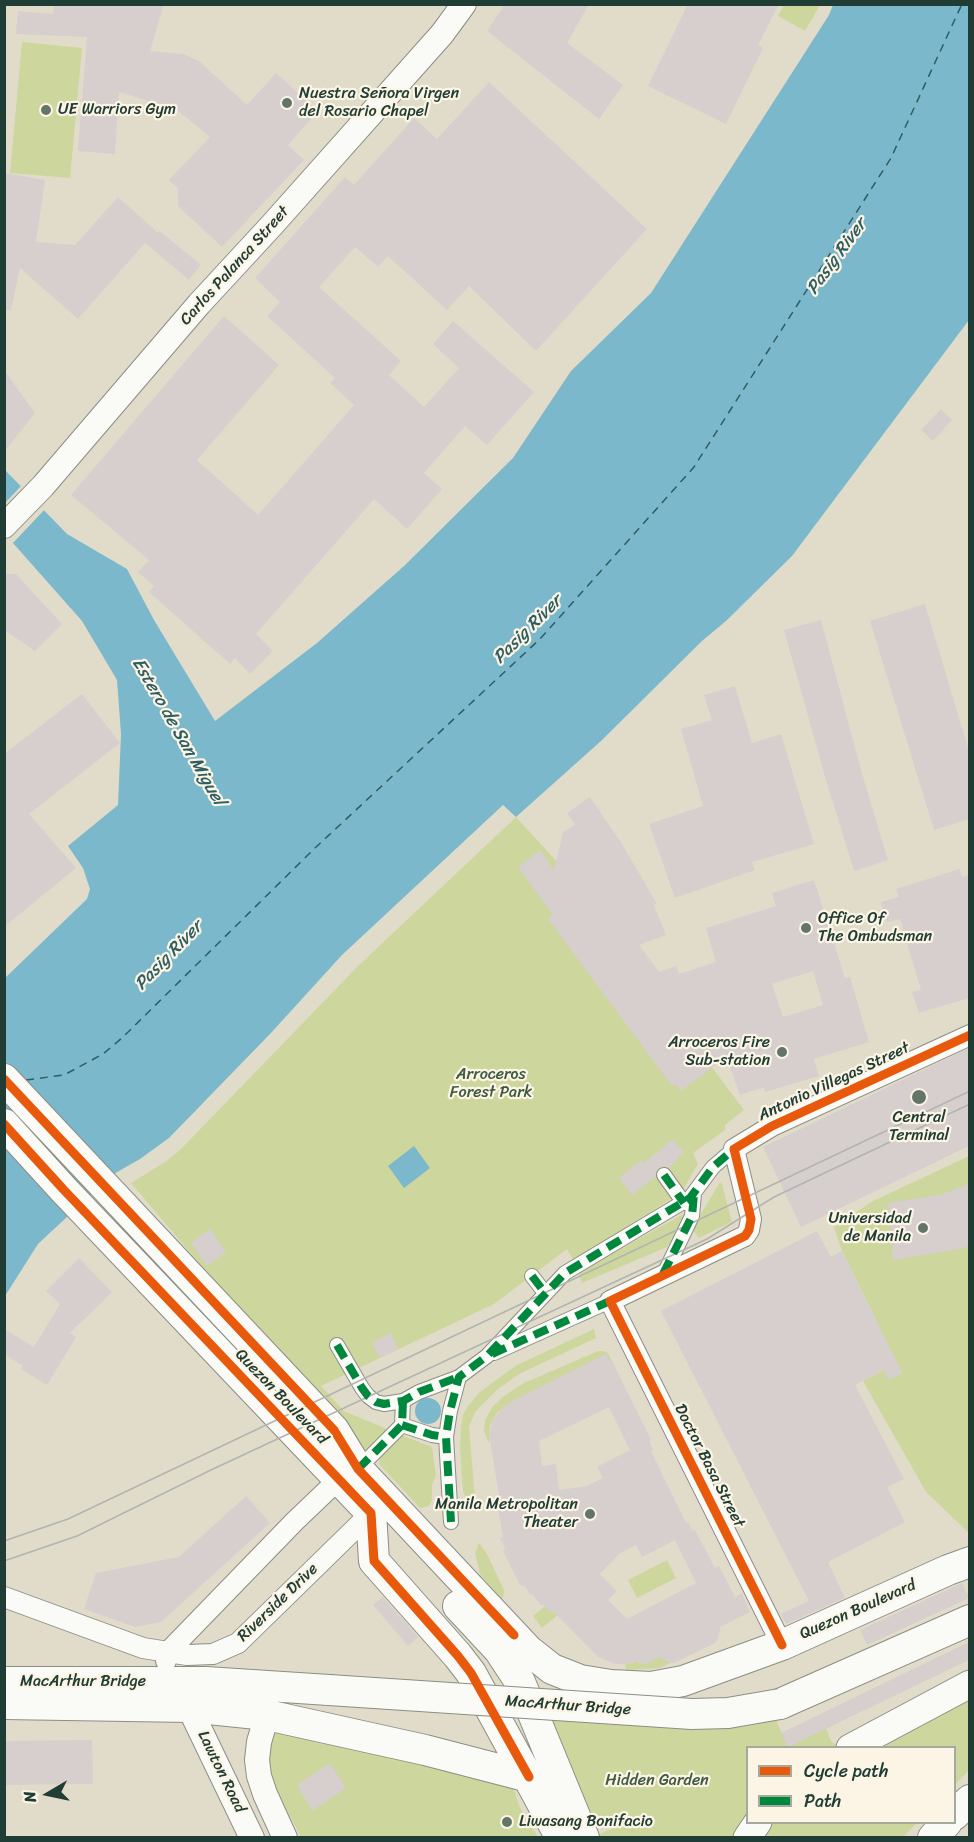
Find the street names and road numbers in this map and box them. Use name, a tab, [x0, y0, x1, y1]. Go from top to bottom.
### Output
street label: Carlos Palanca Street	[176, 202, 294, 330]
street label: Antonio Villegas Street	[755, 1038, 913, 1126]
street label: Quezon Boulevard	[231, 1345, 331, 1449]
street label: Doctor Basa Street	[670, 1401, 748, 1531]
street label: Riverside Drive	[234, 1560, 322, 1646]
street label: Quezon Boulevard	[797, 1576, 919, 1644]
street label: MacArthur Bridge	[20, 1672, 146, 1692]
street label: MacArthur Bridge	[504, 1692, 632, 1720]
street label: Lawton Road	[193, 1728, 249, 1816]

